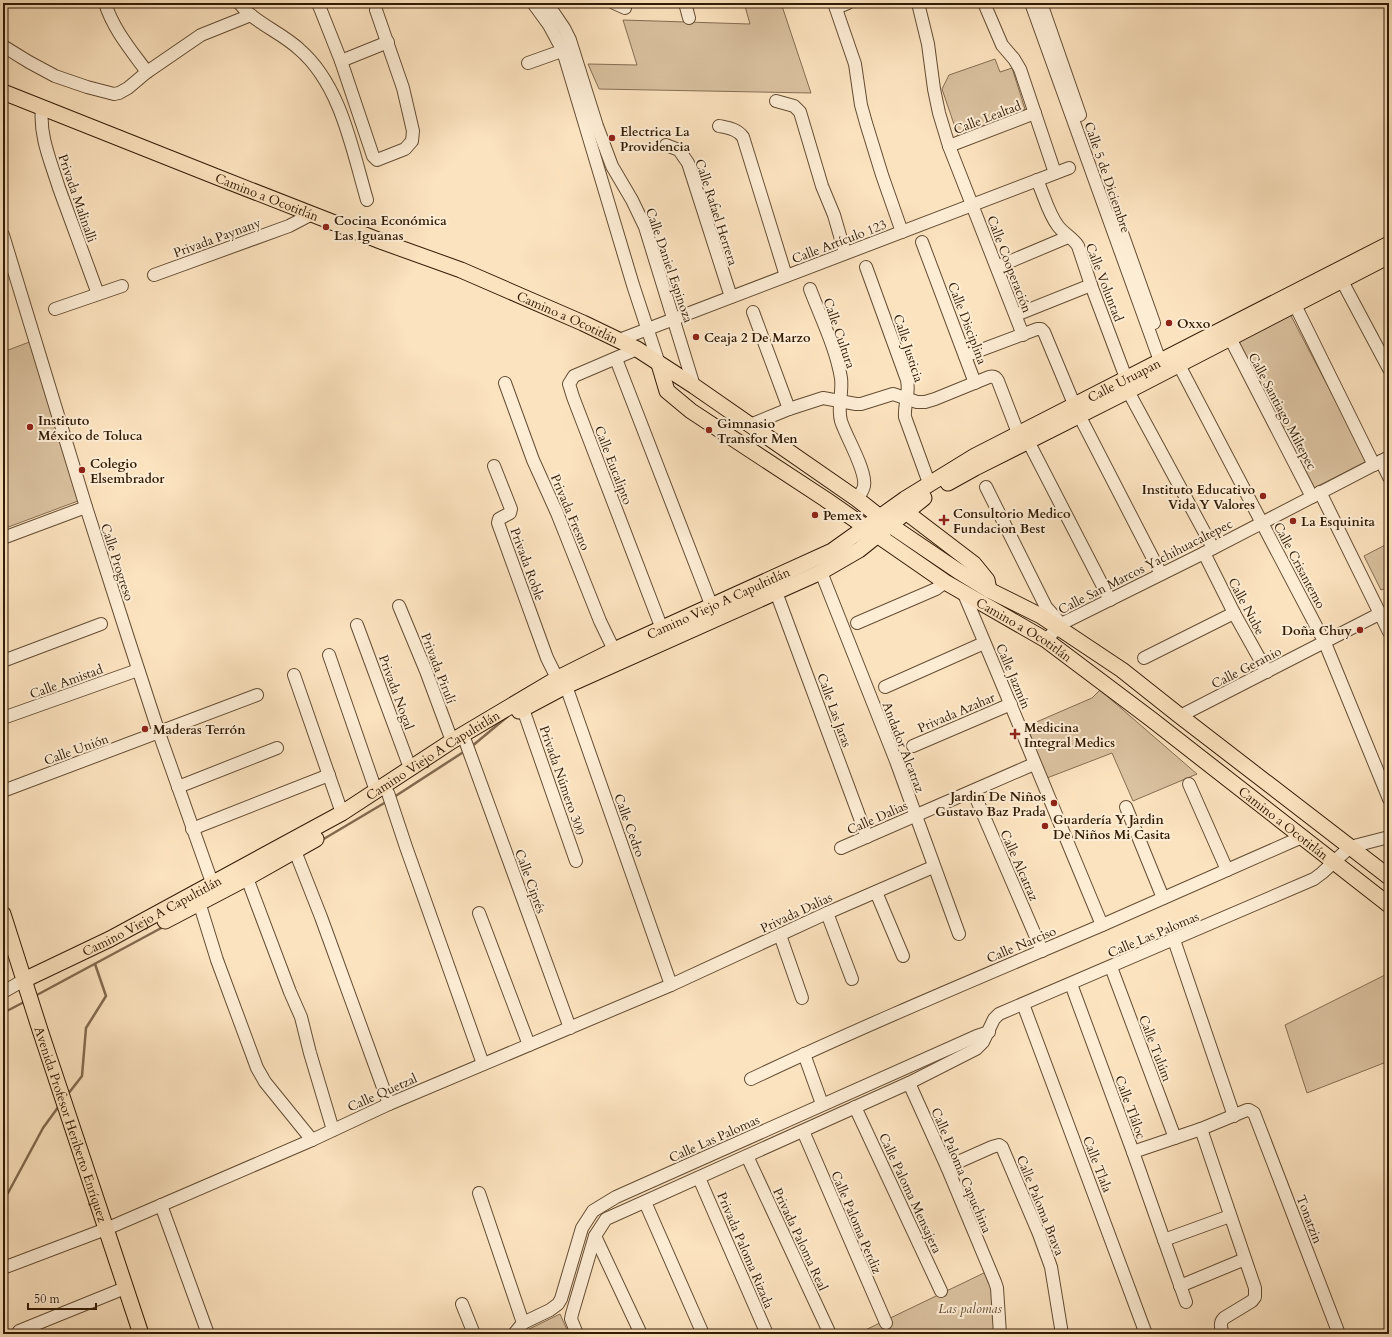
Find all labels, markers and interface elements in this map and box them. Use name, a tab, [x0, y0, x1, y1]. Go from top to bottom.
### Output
street label: Calle Lealtad	[951, 97, 1024, 139]
street label: Calle 5 de Diciembre	[1080, 119, 1135, 235]
place label: Electrica La Providencia	[620, 123, 691, 156]
marker: Electrica La Providencia	[607, 133, 617, 143]
street label: Privada Malinalli	[54, 152, 101, 245]
street label: Calle Rafael Herrera	[690, 157, 742, 268]
street label: Camino a Ocotitlán	[212, 169, 322, 226]
street label: Calle Daniel Espinoza	[641, 206, 697, 325]
place label: Cocina Económica Las Iguanas	[334, 212, 447, 245]
street label: Calle Cooperación	[982, 213, 1036, 316]
street label: Privada Paynany	[171, 214, 264, 262]
street label: Calle Artículo 123	[789, 216, 889, 268]
marker: Cocina Económica Las Iguanas	[321, 222, 331, 232]
street label: Calle Voluntad	[1081, 241, 1127, 324]
street label: Calle Disciplina	[943, 280, 991, 367]
street label: Camino a Ocotitlán	[514, 287, 622, 349]
street label: Calle Cultura	[819, 296, 860, 371]
street label: Calle Justicia	[889, 312, 928, 385]
place label: Oxxo	[1177, 315, 1211, 333]
marker: Oxxo	[1164, 318, 1174, 328]
place label: Ceaja 2 De Marzo	[704, 329, 811, 347]
marker: Ceaja 2 De Marzo	[691, 332, 701, 342]
street label: Calle Santiago Miltepec	[1244, 350, 1321, 473]
street label: Calle Uruapan	[1085, 354, 1164, 407]
place label: Instituto México de Toluca	[38, 412, 143, 445]
place label: Gimnasio Transfor Men	[717, 415, 798, 448]
marker: Instituto México de Toluca	[25, 422, 35, 432]
street label: Calle Eucalipto	[590, 423, 636, 507]
marker: Gimnasio Transfor Men	[704, 425, 714, 435]
place label: Colegio Elsembrador	[90, 455, 165, 488]
marker: Colegio Elsembrador	[77, 465, 87, 475]
street label: Privada Fresno	[546, 472, 594, 553]
place label: Instituto Educativo Vida Y Valores	[1142, 481, 1255, 514]
marker: Instituto Educativo Vida Y Valores	[1258, 491, 1268, 501]
place label: Consultorio Medico Fundacion Best	[953, 505, 1071, 538]
place label: Pemex	[823, 507, 862, 525]
marker: Pemex	[810, 510, 820, 520]
place label: La Esquinita	[1301, 513, 1376, 531]
marker: Consultorio Medico Fundacion Best	[938, 514, 950, 526]
street label: Calle San Marcos Yachihuacaltepec	[1055, 515, 1236, 619]
marker: La Esquinita	[1288, 516, 1298, 526]
street label: Calle Crisantemo	[1269, 519, 1329, 612]
street label: Calle Progreso	[96, 521, 138, 603]
street label: Privada Roble	[506, 525, 549, 603]
street label: Camino Viejo A Capultitlán	[644, 563, 794, 644]
street label: Calle Nube	[1223, 575, 1269, 638]
street label: Camino a Ocotitlán	[973, 594, 1076, 667]
place label: Doña Chuy	[1282, 622, 1353, 640]
marker: Doña Chuy	[1355, 625, 1365, 635]
street label: Privada Pirulí	[416, 630, 460, 707]
street label: Calle Jazmín	[991, 641, 1035, 712]
street label: Calle Geranio	[1208, 643, 1284, 693]
street label: Privada Nogal	[374, 652, 418, 733]
street label: Calle Amistad	[27, 660, 105, 703]
street label: Calle Las Jaras	[812, 671, 856, 750]
street label: Privada Azahar	[915, 688, 998, 737]
street label: Andador Alcatraz	[878, 699, 929, 795]
street label: Camino Viejo A Capultitlán	[363, 706, 504, 805]
place label: Medicina Integral Medics	[1024, 719, 1115, 752]
place label: Maderas Terrón	[153, 721, 246, 739]
street label: Privada Número 300	[535, 723, 589, 838]
marker: Maderas Terrón	[140, 724, 150, 734]
marker: Medicina Integral Medics	[1009, 728, 1021, 740]
street label: Calle Unión	[41, 730, 112, 770]
street label: Camino a Ocotitlán	[1234, 783, 1332, 865]
place label: Jardin De Niños Gustavo Baz Prada	[935, 788, 1047, 821]
street label: Calle Cedro	[609, 791, 649, 859]
street label: Calle Dalias	[844, 797, 911, 839]
marker: Jardin De Niños Gustavo Baz Prada	[1049, 798, 1059, 808]
place label: Guardería Y Jardin De Niños Mi Casita	[1053, 811, 1171, 844]
marker: Guardería Y Jardin De Niños Mi Casita	[1040, 821, 1050, 831]
street label: Calle Alcatraz	[995, 827, 1043, 904]
street label: Calle Ciprés	[510, 847, 550, 916]
street label: Camino Viejo A Capultitlán	[80, 872, 226, 961]
street label: Privada Dalias	[758, 888, 835, 937]
street label: Calle Las Palomas	[1105, 908, 1202, 962]
street label: Calle Narciso	[984, 922, 1059, 968]
street label: Calle Tulúm	[1134, 1013, 1176, 1084]
street label: Avenida Profesor Heriberto Enríquez	[29, 1024, 111, 1225]
street label: Calle Quetzal	[345, 1069, 421, 1116]
street label: Calle Tláloc	[1110, 1073, 1150, 1142]
street label: Calle Paloma Capuchina	[926, 1105, 996, 1236]
street label: Calle Las Palomas	[666, 1111, 763, 1167]
street label: Calle Paloma Mensajera	[874, 1130, 946, 1257]
street label: Calle Tlala	[1078, 1134, 1116, 1195]
street label: Calle Paloma Brava	[1012, 1153, 1069, 1259]
street label: Calle Paloma Perdiz	[826, 1168, 886, 1277]
street label: Privada Paloma Real	[768, 1185, 832, 1295]
street label: Privada Paloma Rizada	[712, 1189, 778, 1312]
street label: Tonatzin	[1292, 1193, 1327, 1247]
scale bar	[28, 1285, 96, 1311]
text: 50 m	[34, 1291, 61, 1307]
park label: Las palomas	[938, 1300, 1002, 1318]

